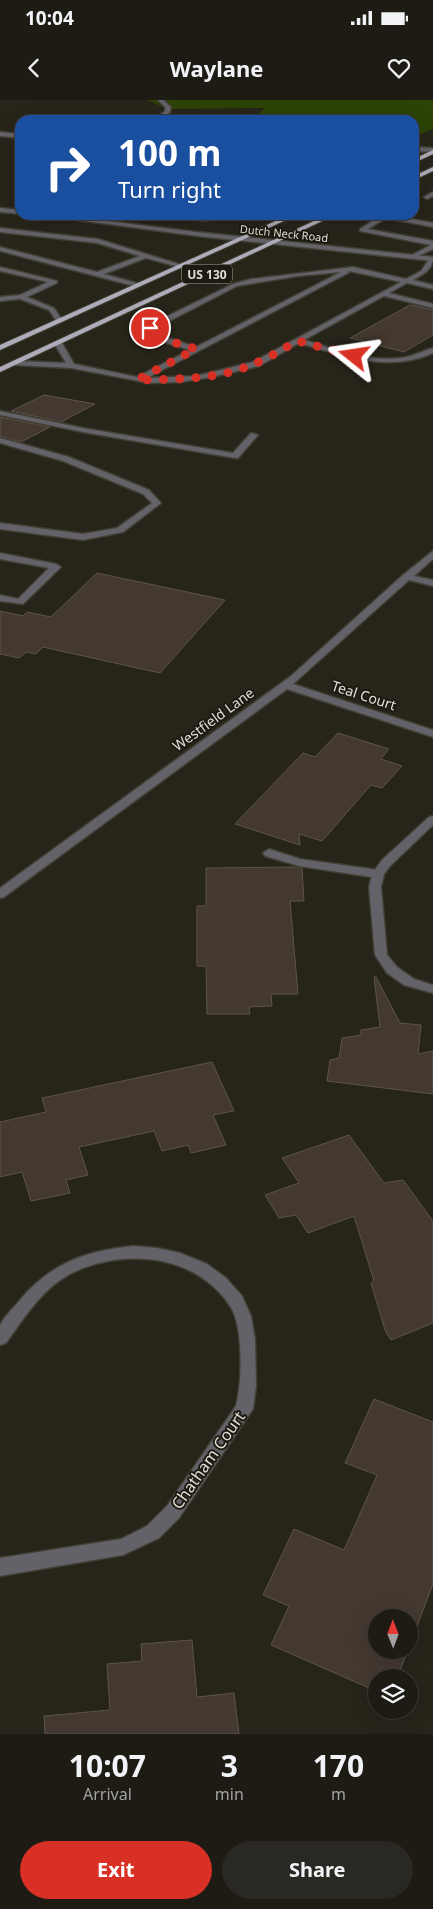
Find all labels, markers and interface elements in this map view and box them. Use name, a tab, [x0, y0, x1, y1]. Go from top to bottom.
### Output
text: 10:04	[25, 5, 74, 31]
text: Waylane	[170, 53, 263, 83]
icon: back	[20, 54, 48, 82]
icon: heart	[385, 54, 413, 82]
text: 100 m	[118, 129, 221, 176]
icon: right	[35, 135, 100, 200]
text: Turn right	[118, 174, 221, 204]
street label: Dutch Neck Road	[239, 221, 329, 245]
road number: US 130	[182, 264, 232, 283]
pin	[129, 307, 171, 349]
icon: arrive	[136, 314, 164, 342]
position arrow	[327, 329, 379, 381]
street label: Teal Court	[329, 676, 399, 714]
street label: Westfield Lane	[168, 683, 258, 755]
street label: Chatham Court	[166, 1406, 250, 1513]
north arrow	[368, 1609, 418, 1659]
map controls	[368, 1609, 418, 1719]
button: layers	[368, 1669, 418, 1719]
text: 10:07	[69, 1745, 146, 1786]
text: 3	[221, 1745, 238, 1786]
text: 170	[313, 1745, 364, 1786]
text: Arrival	[83, 1783, 132, 1805]
text: min	[215, 1783, 244, 1805]
text: m	[331, 1783, 346, 1805]
button: Exit	[20, 1841, 212, 1899]
button: Share	[222, 1841, 413, 1899]

